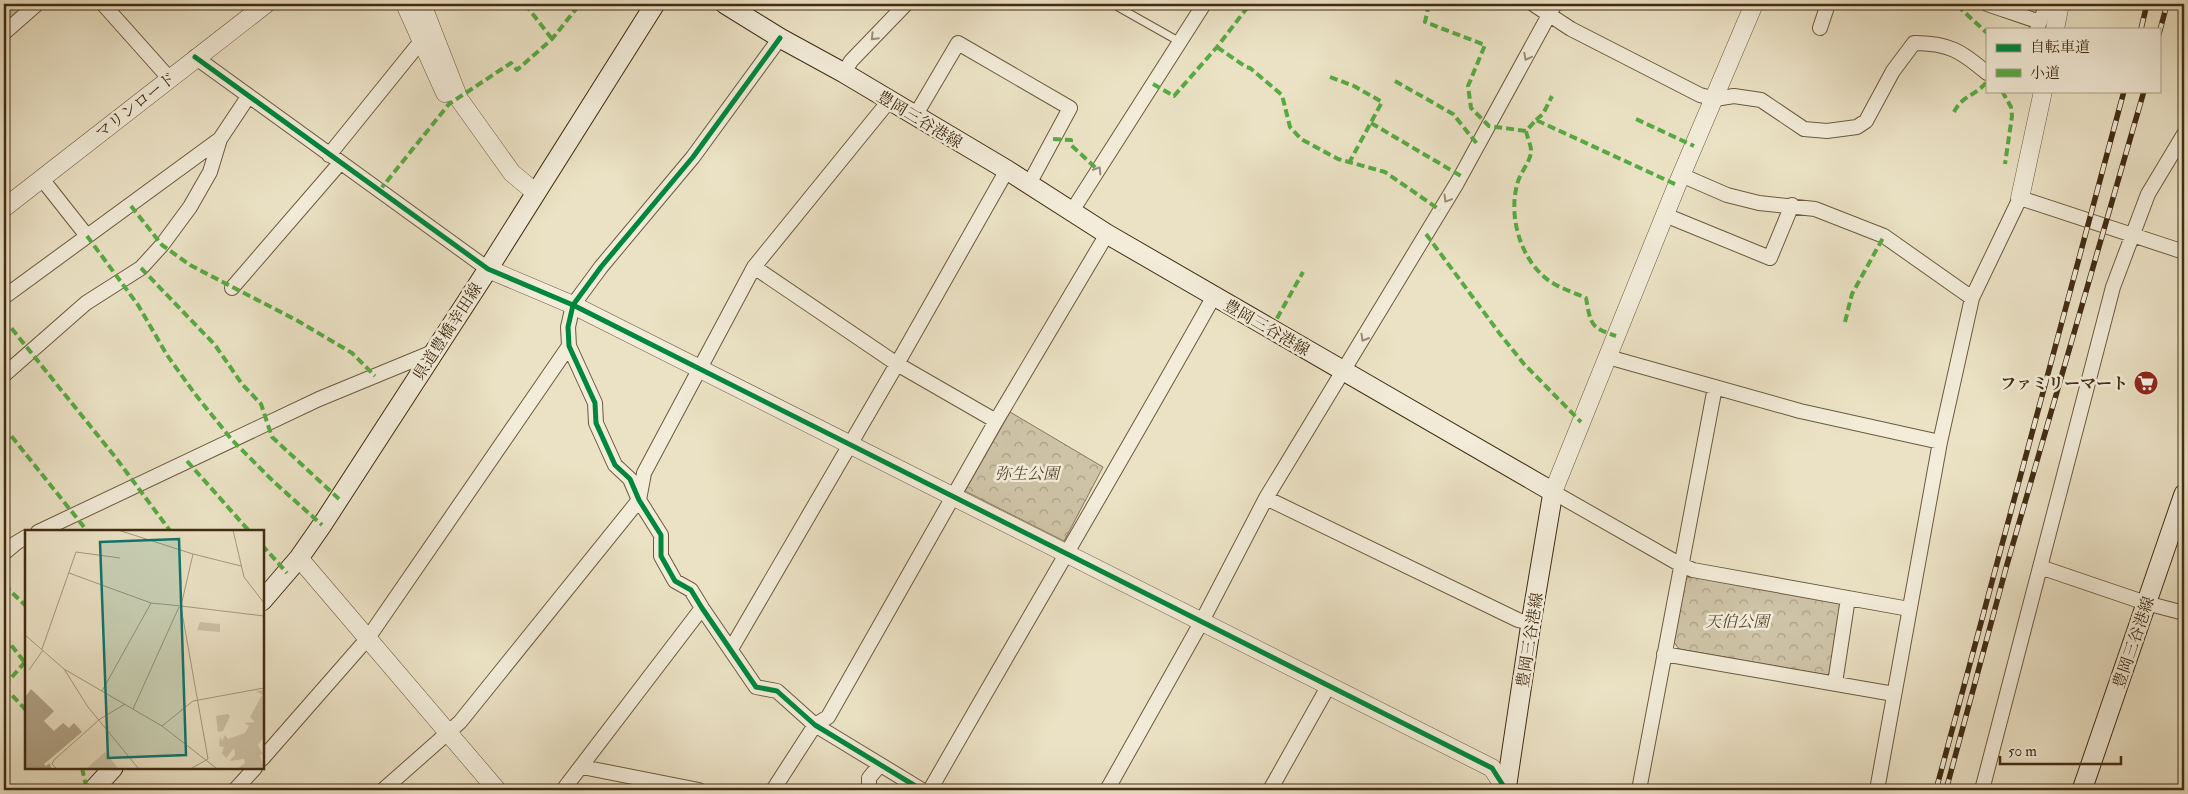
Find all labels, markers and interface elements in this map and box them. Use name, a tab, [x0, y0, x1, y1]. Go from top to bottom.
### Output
legend	[1986, 28, 2160, 92]
one-way arrow	[871, 32, 880, 41]
text: 自転車道	[2030, 38, 2090, 57]
one-way arrow	[1524, 52, 1534, 61]
text: 小道	[2030, 64, 2060, 83]
street label: マリンロード	[92, 68, 180, 143]
street label: 豊岡三谷港線	[873, 87, 966, 153]
one-way arrow	[1092, 166, 1102, 175]
one-way arrow	[1444, 193, 1454, 202]
street label: 県道豊橋幸田線	[409, 279, 487, 384]
street label: 豊岡三谷港線	[1220, 295, 1313, 361]
one-way arrow	[1361, 333, 1371, 342]
supermarket icon: ファミリーマート	[2133, 370, 2159, 396]
place label: ファミリーマート	[2000, 374, 2128, 394]
park label: 弥生公園	[995, 464, 1062, 484]
inset map	[25, 530, 264, 769]
street label: 豊岡三谷港線	[1513, 591, 1547, 689]
street label: 豊岡三谷港線	[2109, 594, 2159, 691]
park label: 天伯公園	[1705, 612, 1772, 632]
scale bar	[2000, 734, 2122, 766]
text: 50 m	[2008, 742, 2037, 761]

